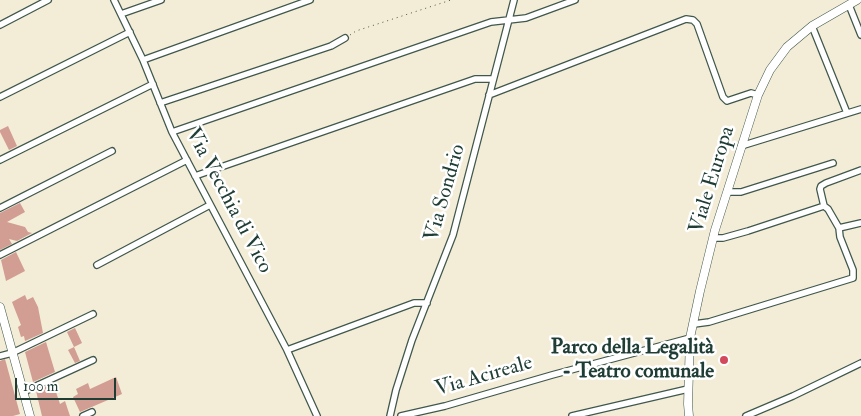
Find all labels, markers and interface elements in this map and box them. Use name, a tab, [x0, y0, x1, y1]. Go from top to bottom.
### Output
street label: Viale Europa	[685, 123, 741, 237]
street label: Via Vecchia di Vico	[179, 124, 277, 278]
street label: Via Sondrio	[420, 142, 472, 244]
place label: Parco della Legalità - Teatro comunale	[551, 335, 714, 385]
street label: Via Acireale	[432, 351, 536, 403]
marker: Parco della Legalità - Teatro comunale	[718, 354, 730, 366]
scale bar	[18, 368, 119, 400]
text: 100 m	[23, 377, 58, 396]

